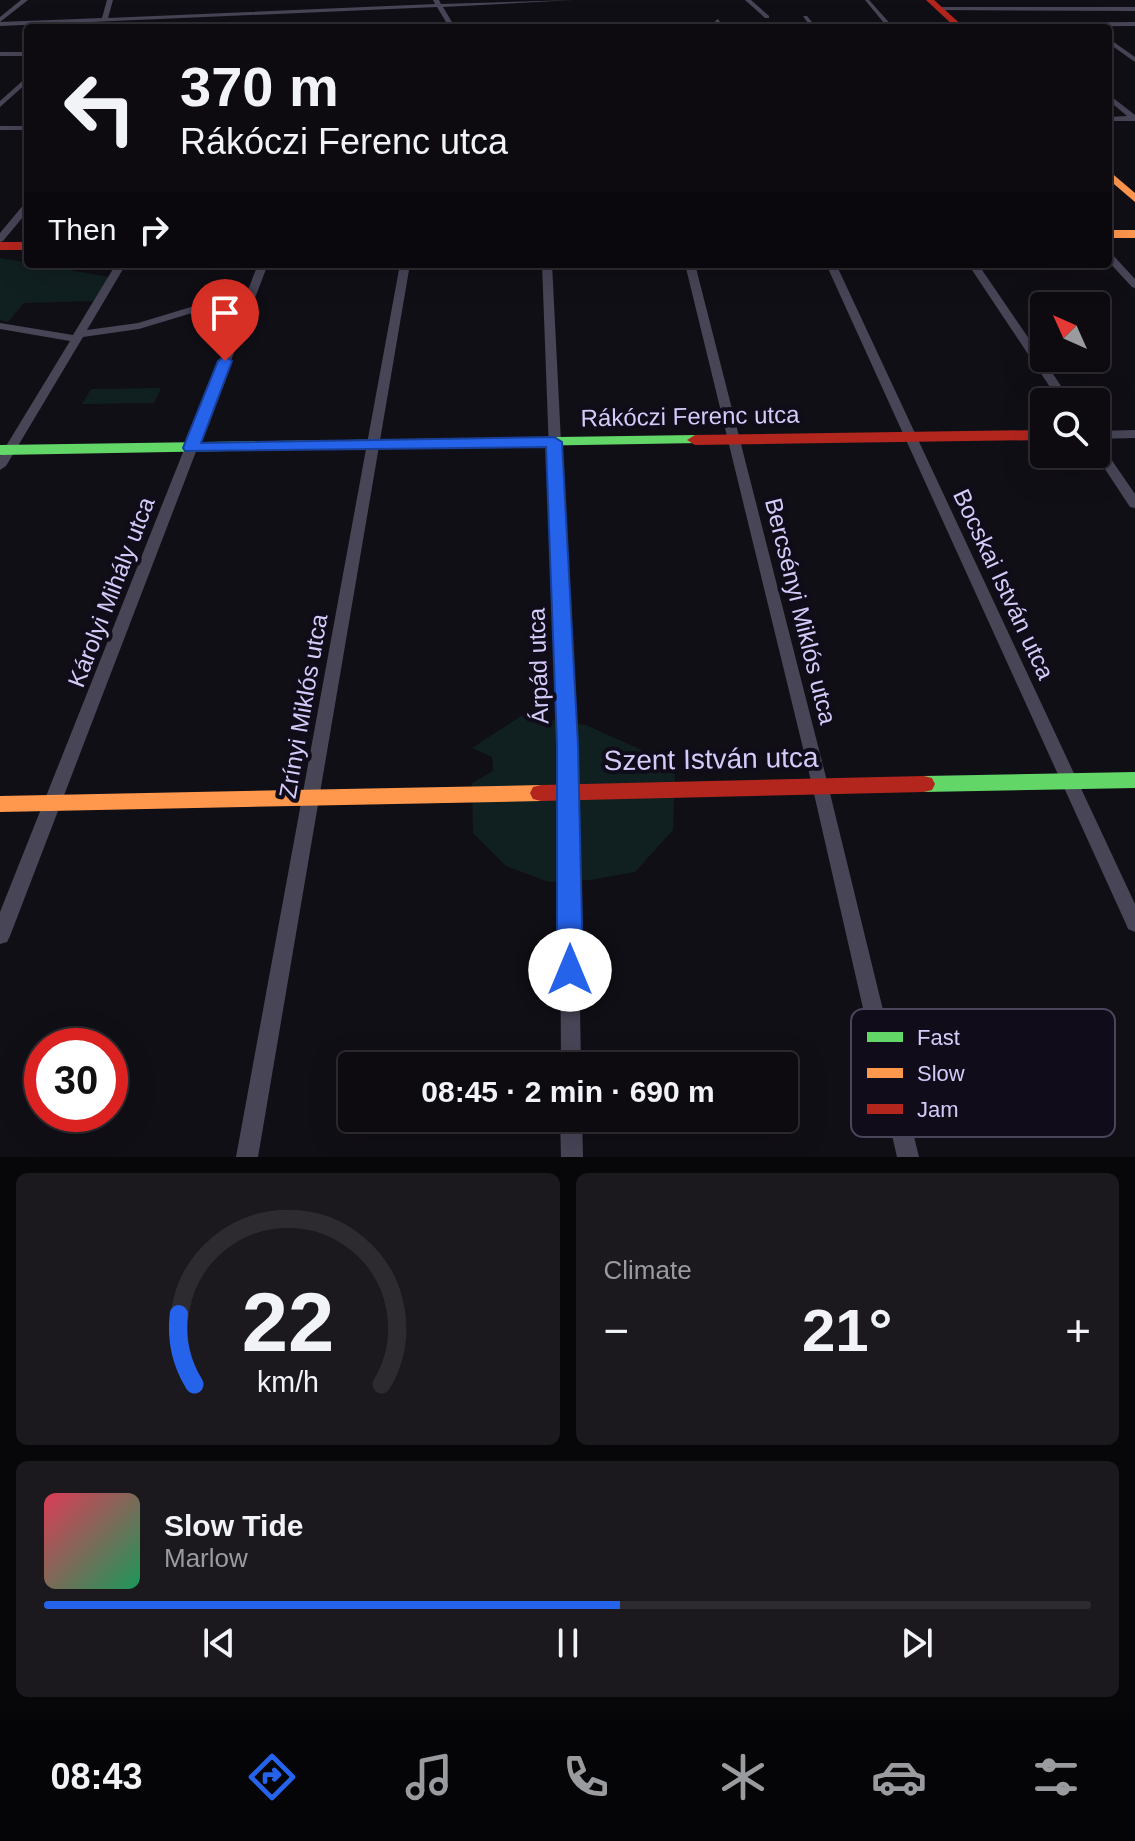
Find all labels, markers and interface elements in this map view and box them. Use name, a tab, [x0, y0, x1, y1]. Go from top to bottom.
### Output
text: 370 m	[180, 55, 339, 118]
icon: left	[48, 56, 152, 160]
text: Rákóczi Ferenc utca	[180, 121, 508, 162]
icon: right	[132, 208, 176, 252]
text: Then	[48, 213, 116, 246]
pin	[191, 279, 259, 361]
icon: arrive	[203, 291, 247, 335]
north arrow	[1030, 292, 1110, 372]
map controls	[1030, 292, 1110, 468]
button: search	[1030, 388, 1110, 468]
street label: Rákóczi Ferenc utca	[580, 401, 800, 431]
street label: Bocskai István utca	[948, 485, 1060, 684]
street label: Károlyi Mihály utca	[62, 493, 160, 691]
street label: Bercsényi Miklós utca	[760, 495, 842, 727]
street label: Árpád utca	[522, 607, 554, 724]
street label: Zrínyi Miklós utca	[273, 611, 333, 800]
street label: Szent István utca	[603, 742, 819, 776]
position arrow	[528, 928, 612, 1012]
legend	[851, 1009, 1115, 1137]
text: Fast	[917, 1025, 960, 1050]
speed limit sign: 30	[24, 1028, 128, 1132]
text: Slow	[917, 1061, 965, 1086]
text: 08:45 · 2 min · 690 m	[421, 1075, 715, 1108]
text: Jam	[917, 1097, 959, 1122]
text: Climate	[604, 1255, 692, 1285]
text: 22	[241, 1276, 334, 1369]
text: 21°	[802, 1297, 893, 1364]
text: −	[604, 1306, 629, 1355]
text: +	[1065, 1306, 1091, 1355]
text: km/h	[257, 1366, 319, 1398]
text: Slow Tide	[164, 1509, 303, 1542]
text: Marlow	[164, 1543, 248, 1573]
icon: previous	[197, 1621, 241, 1665]
icon: pause	[546, 1621, 590, 1665]
icon: next	[895, 1621, 939, 1665]
icon: directions	[244, 1749, 300, 1805]
icon: music	[401, 1749, 457, 1805]
icon: phone	[558, 1749, 614, 1805]
icon: climate	[715, 1749, 771, 1805]
icon: car	[871, 1749, 927, 1805]
icon: filters	[1028, 1749, 1084, 1805]
text: 08:43	[50, 1756, 143, 1797]

